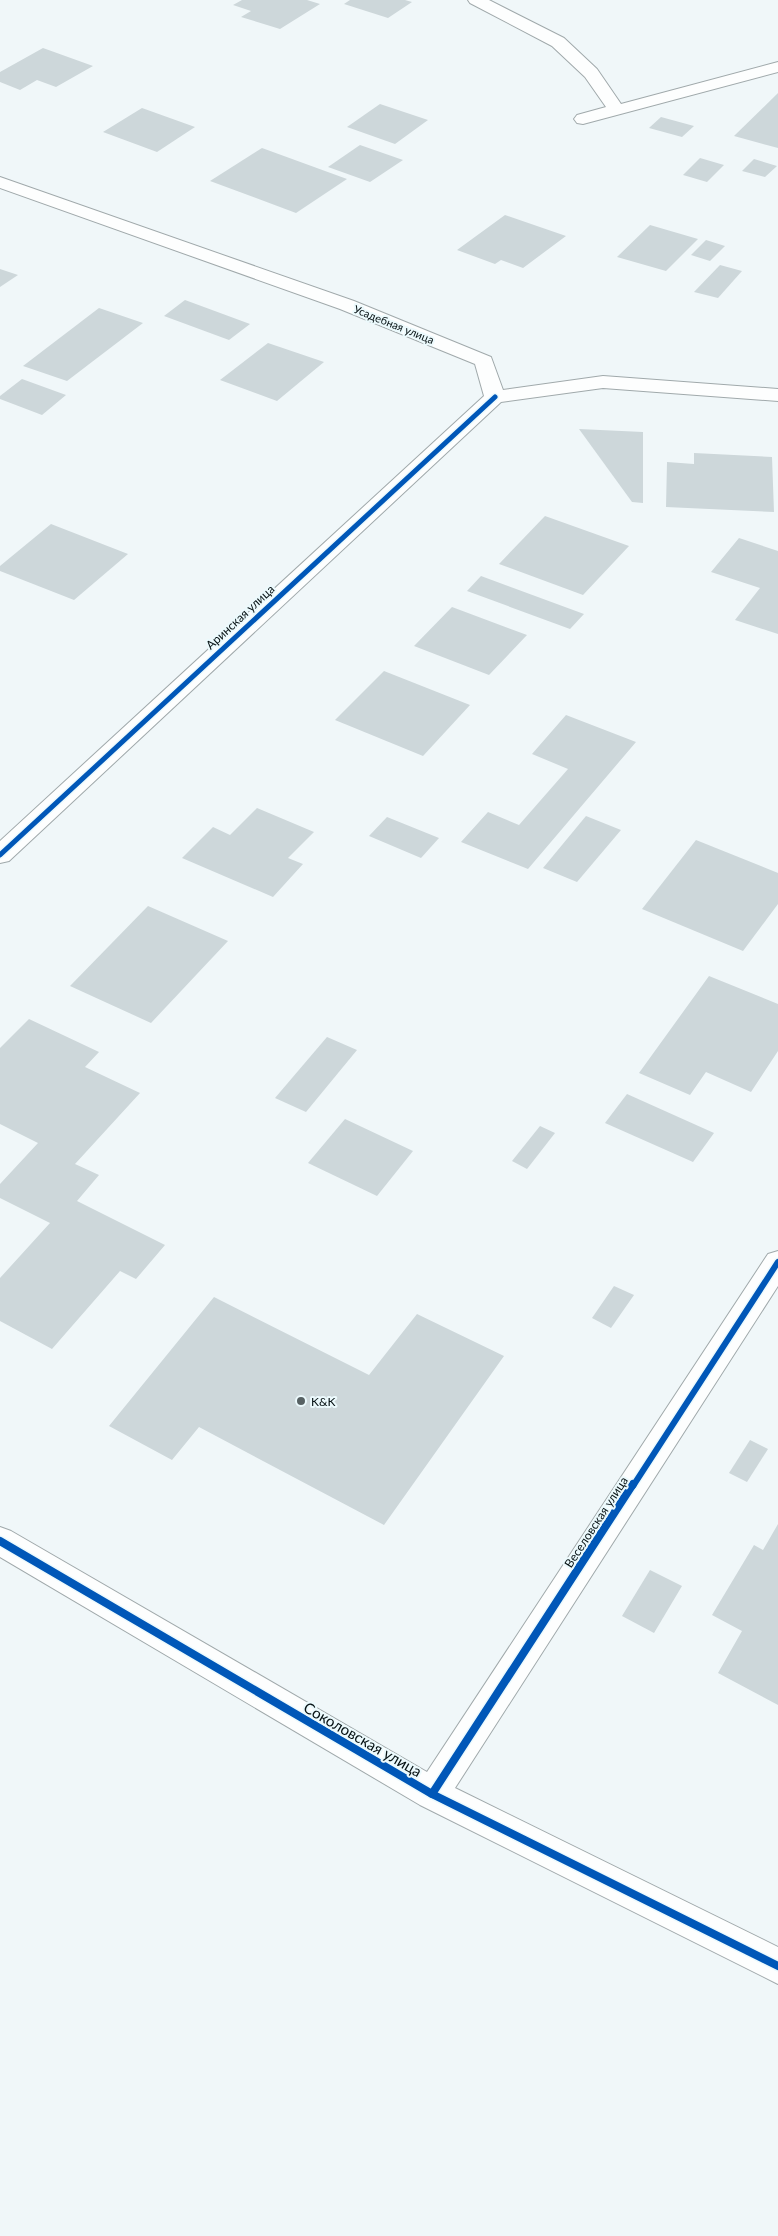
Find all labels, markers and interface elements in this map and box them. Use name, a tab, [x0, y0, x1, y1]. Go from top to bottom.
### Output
street label: Усадебная улица	[352, 302, 436, 346]
street label: Аринская улица	[203, 581, 277, 653]
place label: K&K	[311, 1394, 335, 1409]
marker: K&K	[295, 1395, 307, 1407]
street label: Веселовская улица	[561, 1474, 631, 1570]
street label: Соколовская улица	[301, 1698, 425, 1780]

